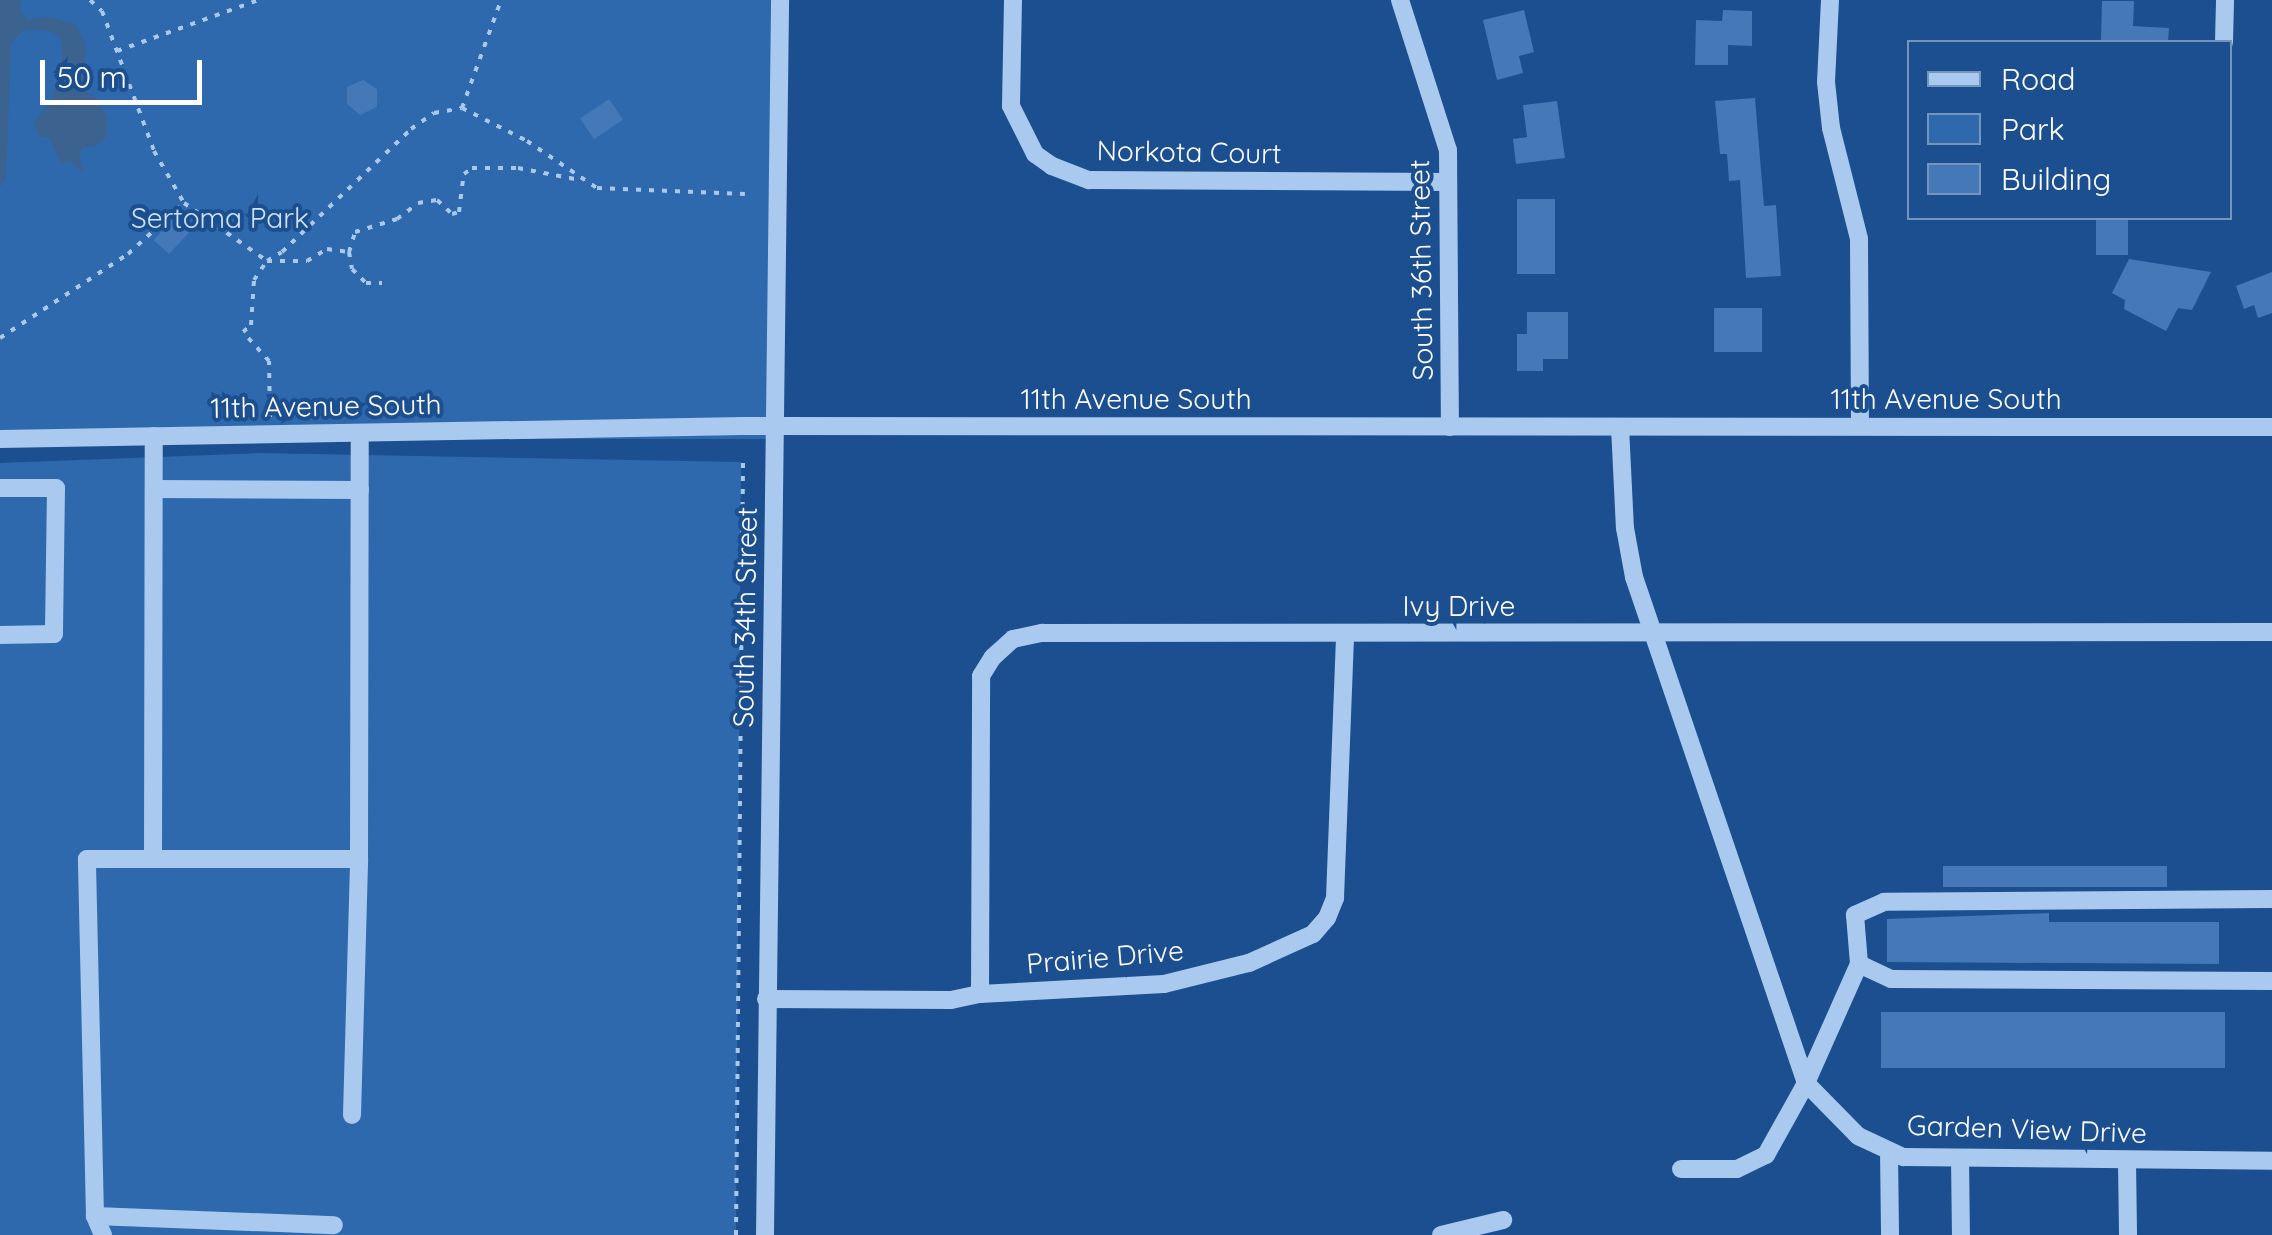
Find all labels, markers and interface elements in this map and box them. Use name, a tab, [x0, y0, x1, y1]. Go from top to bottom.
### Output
scale bar	[45, 40, 208, 102]
legend	[1907, 40, 2232, 220]
text: 50 m	[57, 58, 127, 96]
text: Road	[2001, 60, 2075, 98]
text: Park	[2001, 110, 2065, 148]
street label: Norkota Court	[1096, 134, 1282, 170]
street label: South 36th Street	[1402, 159, 1440, 381]
text: Building	[2001, 160, 2111, 198]
park label: Sertoma Park	[131, 201, 309, 235]
street label: 11th Avenue South	[1020, 382, 1252, 416]
street label: 11th Avenue South	[1830, 382, 2062, 416]
street label: 11th Avenue South	[210, 387, 442, 425]
street label: South 34th Street	[726, 506, 764, 728]
street label: Ivy Drive	[1403, 589, 1515, 623]
street label: Prairie Drive	[1025, 933, 1185, 981]
street label: Garden View Drive	[1906, 1108, 2148, 1150]

